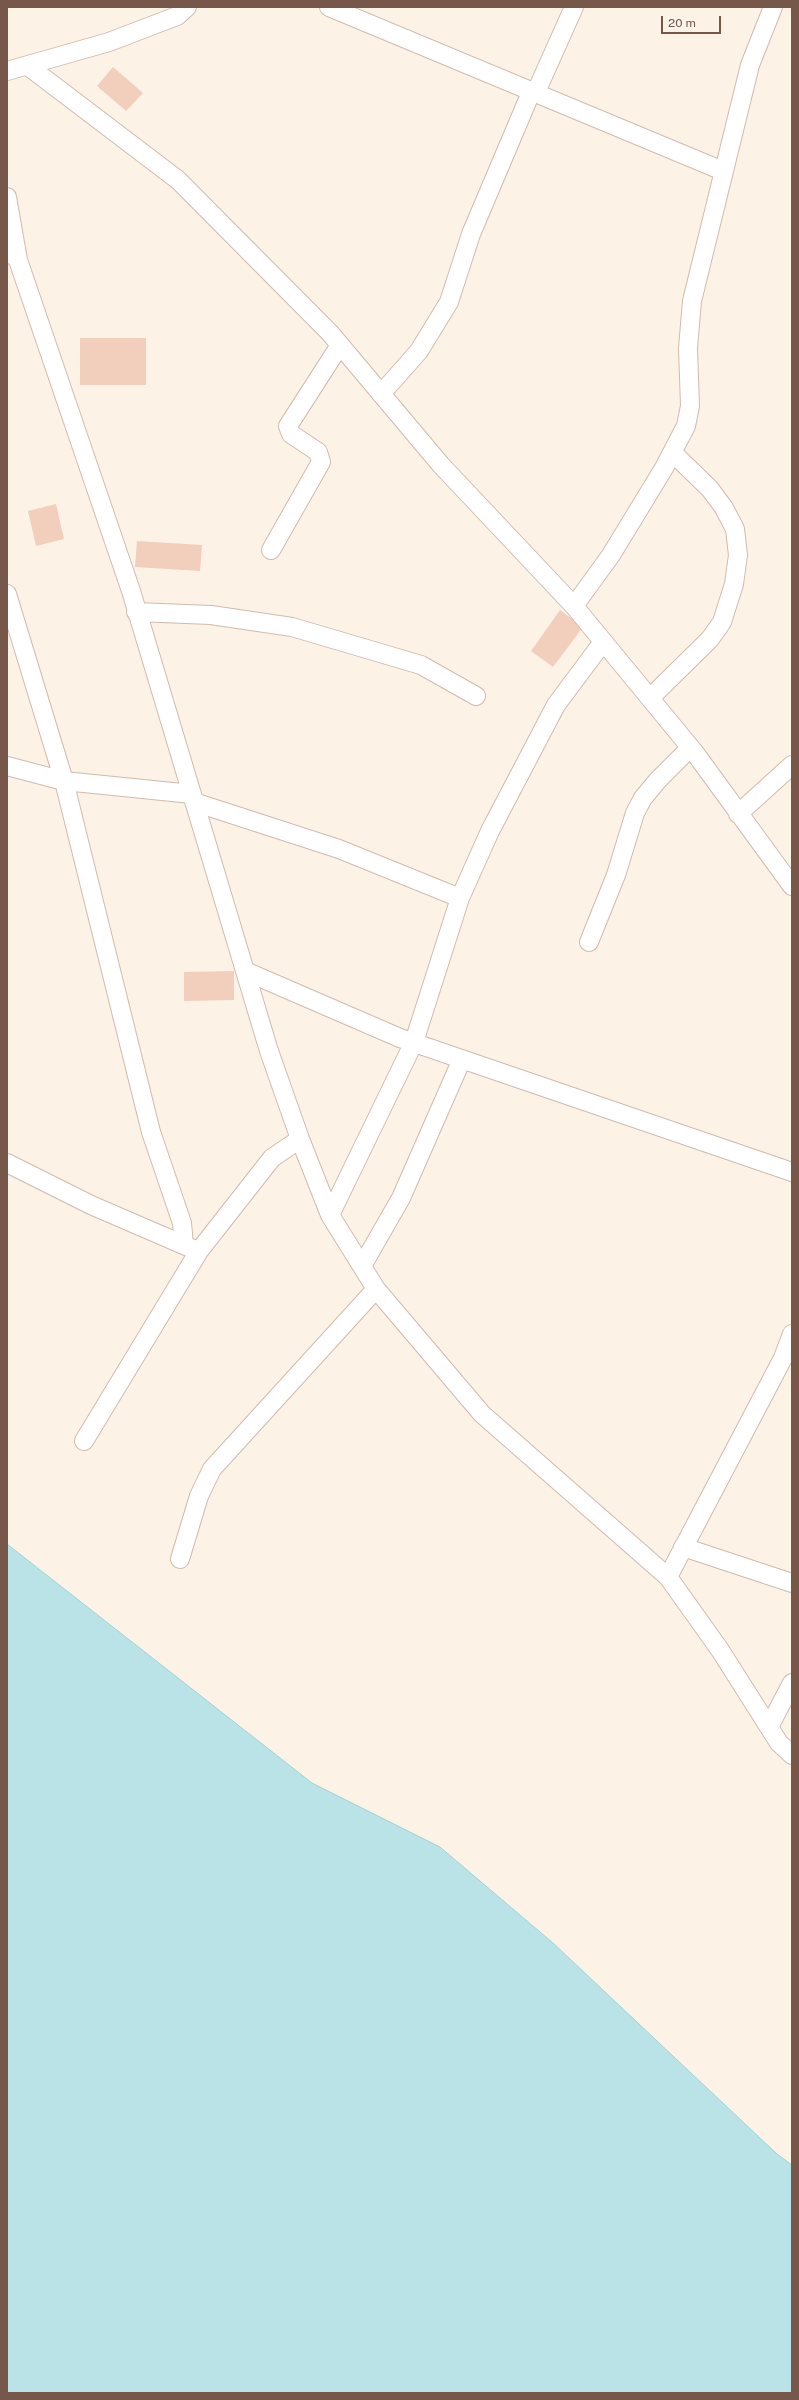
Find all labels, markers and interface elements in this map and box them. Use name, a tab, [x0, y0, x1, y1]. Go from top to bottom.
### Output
scale bar	[663, 8, 723, 34]
text: 20 m	[668, 16, 696, 30]

